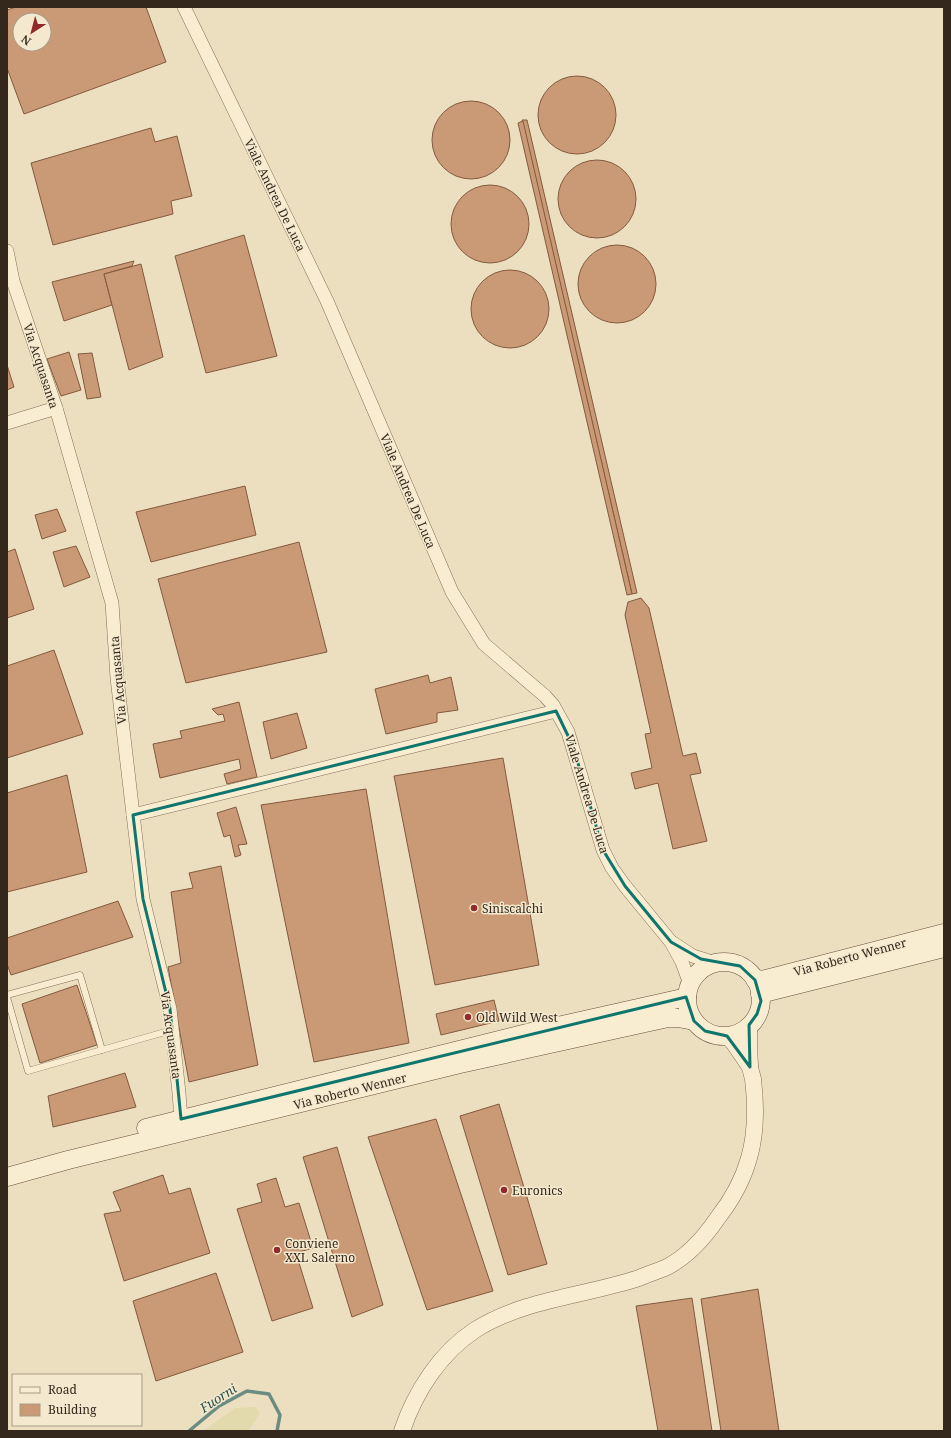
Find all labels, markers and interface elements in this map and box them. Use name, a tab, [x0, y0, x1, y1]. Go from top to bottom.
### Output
north arrow	[12, 12, 52, 52]
text: N	[18, 32, 34, 49]
street label: Viale Andrea De Luca	[240, 136, 310, 254]
street label: Via Acquasanta	[19, 321, 63, 411]
street label: Viale Andrea De Luca	[376, 431, 440, 551]
street label: Via Acquasanta	[106, 635, 130, 725]
street label: Viale Andrea De Luca	[561, 732, 613, 856]
place label: Siniscalchi	[482, 900, 543, 917]
marker: Siniscalchi	[469, 903, 479, 913]
street label: Via Roberto Wenner	[792, 934, 909, 980]
street label: Via Acquasanta	[156, 990, 186, 1080]
place label: Old Wild West	[476, 1009, 558, 1026]
marker: Old Wild West	[463, 1012, 473, 1022]
street label: Via Roberto Wenner	[292, 1069, 409, 1113]
place label: Euronics	[512, 1182, 563, 1199]
marker: Euronics	[499, 1185, 509, 1195]
place label: Conviene XXL Salerno	[285, 1235, 355, 1266]
marker: Conviene XXL Salerno	[272, 1245, 282, 1255]
legend	[12, 1374, 142, 1426]
water label: Fuorni	[195, 1379, 240, 1417]
text: Road	[48, 1381, 78, 1398]
text: Building	[48, 1401, 97, 1418]

